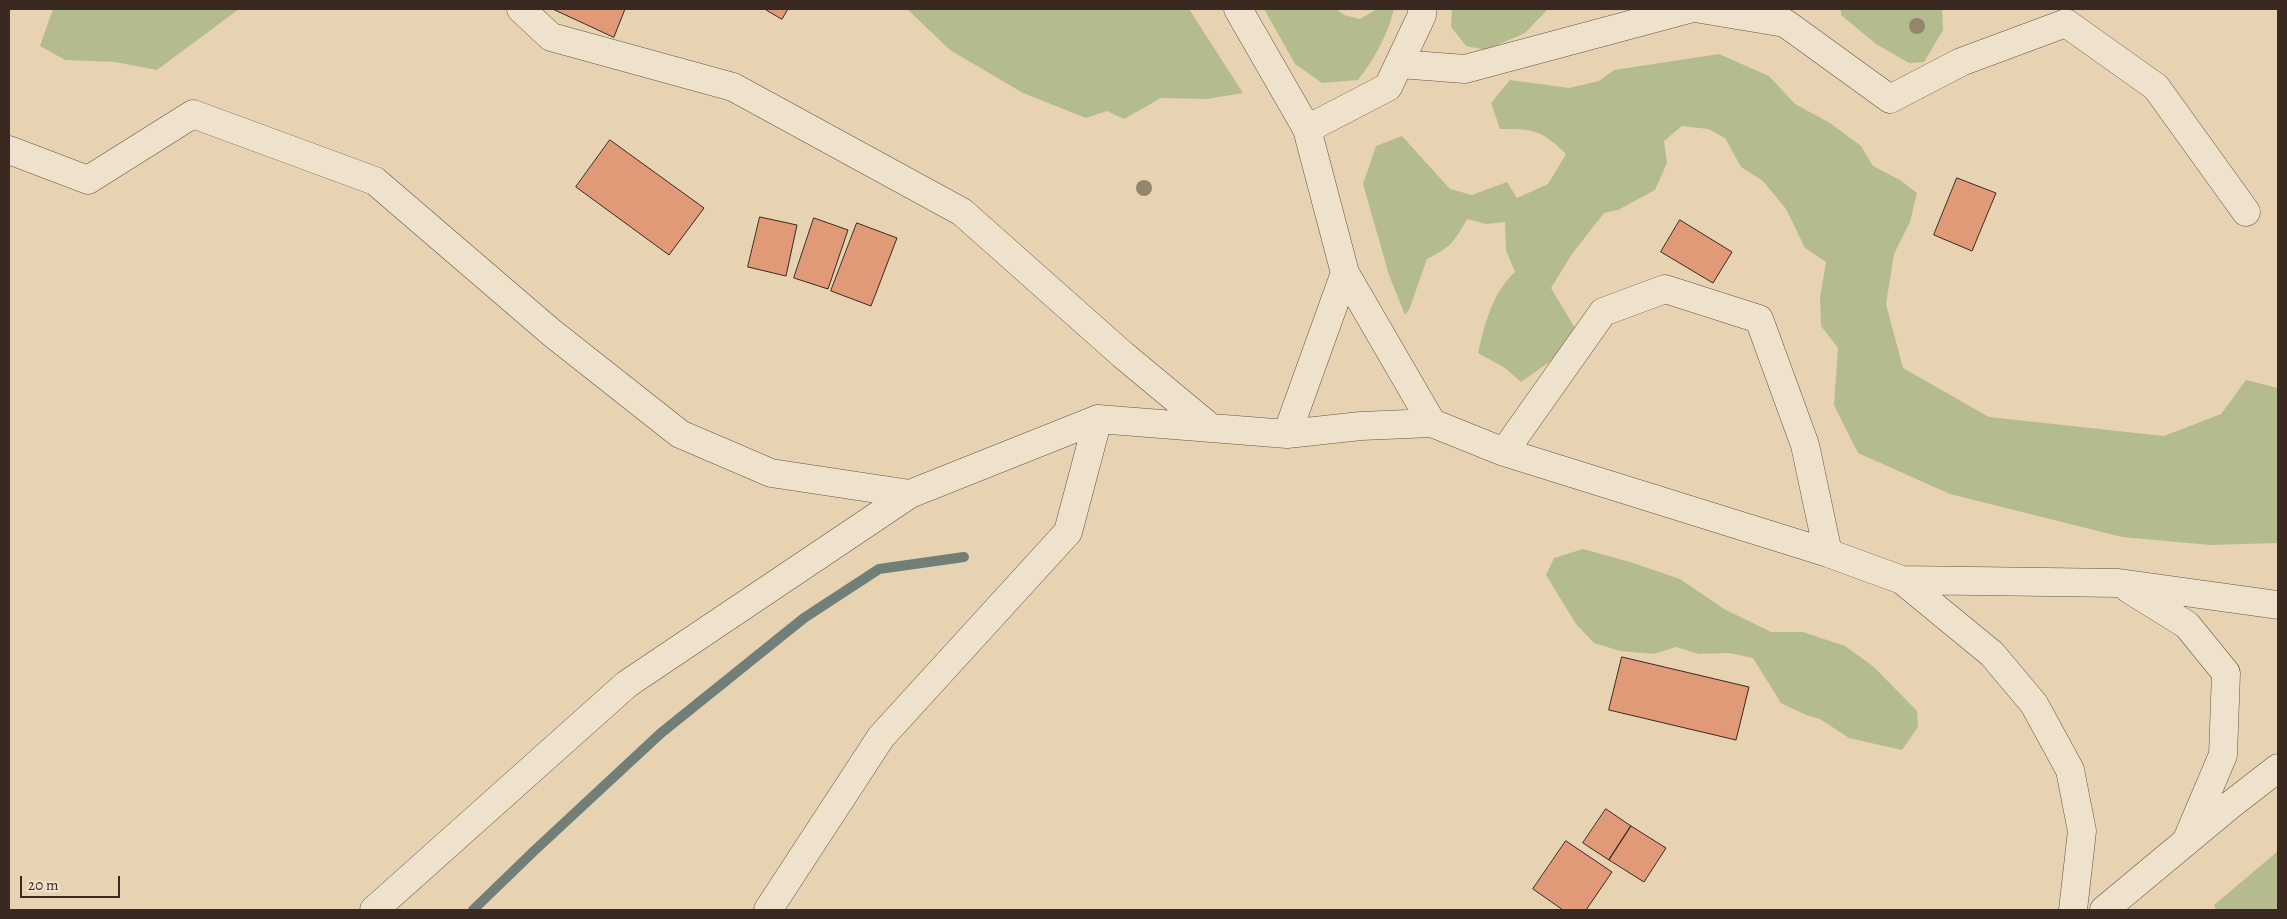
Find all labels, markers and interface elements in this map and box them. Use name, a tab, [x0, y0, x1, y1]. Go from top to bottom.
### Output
scale bar	[22, 866, 122, 898]
text: 20 m	[28, 875, 59, 895]

